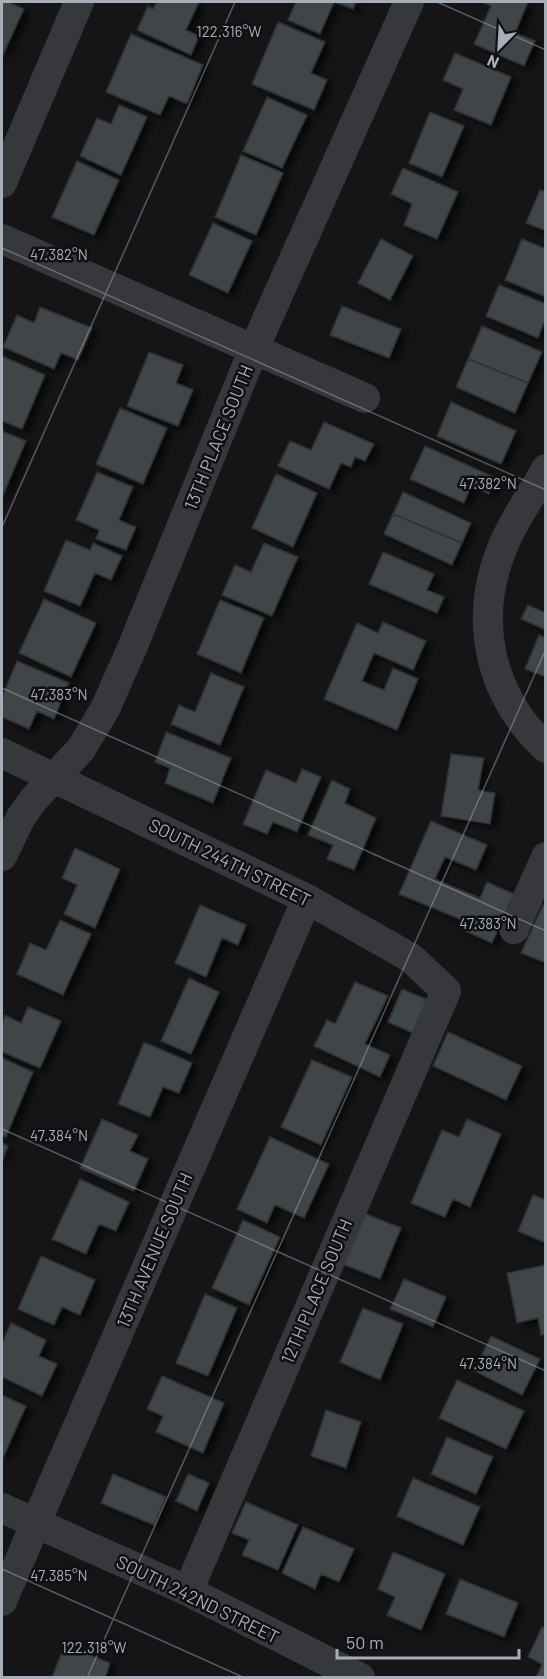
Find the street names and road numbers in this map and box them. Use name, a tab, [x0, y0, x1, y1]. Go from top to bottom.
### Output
street label: 13TH PLACE SOUTH	[179, 361, 257, 513]
street label: SOUTH 244TH STREET	[145, 813, 315, 911]
street label: 13TH AVENUE SOUTH	[111, 1169, 197, 1331]
street label: 12TH PLACE SOUTH	[276, 1215, 356, 1367]
street label: SOUTH 242ND STREET	[113, 1550, 283, 1648]

